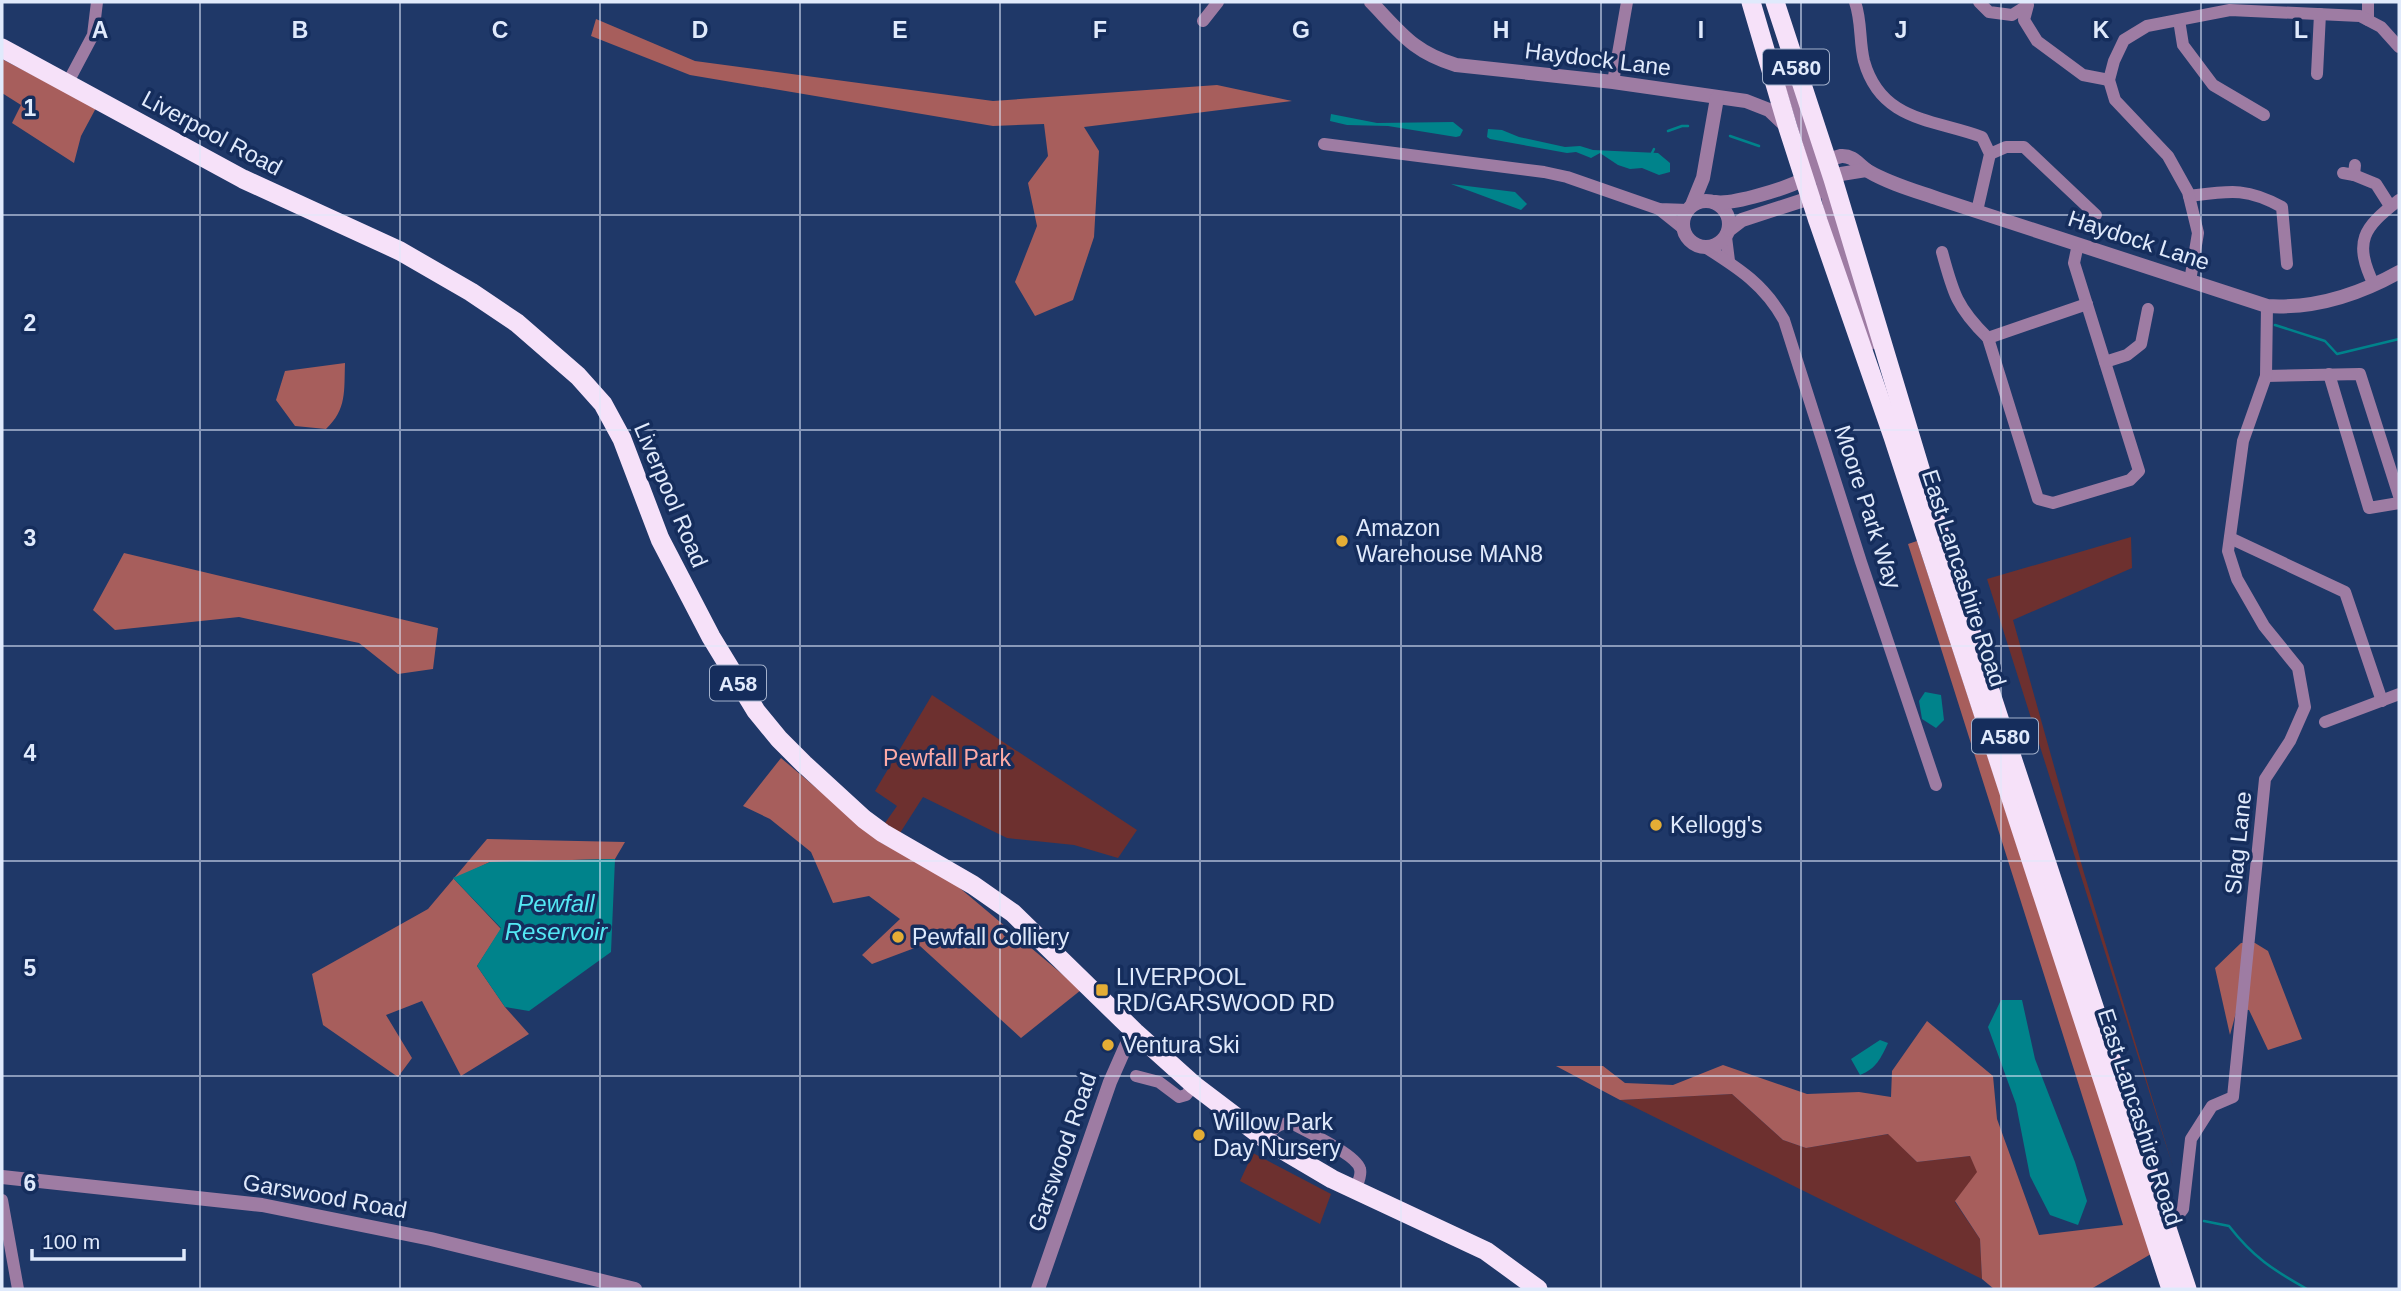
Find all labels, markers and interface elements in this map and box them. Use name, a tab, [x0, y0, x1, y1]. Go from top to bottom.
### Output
text: A	[92, 17, 108, 43]
text: B	[292, 17, 308, 43]
text: C	[492, 17, 508, 43]
text: D	[692, 17, 708, 43]
text: E	[892, 17, 908, 43]
text: F	[1093, 17, 1107, 43]
text: G	[1292, 17, 1310, 43]
text: H	[1493, 17, 1509, 43]
text: I	[1698, 17, 1704, 43]
text: J	[1895, 17, 1907, 43]
text: K	[2093, 17, 2110, 43]
text: L	[2294, 17, 2308, 43]
street label: Haydock Lane	[1523, 37, 1673, 81]
road number: A580	[1763, 50, 1829, 84]
street label: Liverpool Road	[138, 85, 286, 181]
text: 1	[24, 95, 37, 121]
street label: Haydock Lane	[2065, 205, 2213, 275]
text: 2	[24, 310, 36, 336]
street label: Liverpool Road	[629, 419, 713, 571]
street label: Moore Park Way	[1829, 422, 1907, 593]
street label: East Lancashire Road	[1917, 466, 2011, 690]
place label: Amazon Warehouse MAN8	[1356, 515, 1543, 567]
text: 3	[24, 525, 36, 551]
marker: Amazon Warehouse MAN8	[1334, 533, 1350, 549]
road number: A58	[710, 666, 766, 700]
road number: A580	[1972, 718, 2038, 754]
text: 4	[24, 740, 37, 766]
park label: Pewfall Park	[883, 745, 1011, 771]
street label: Slag Lane	[2220, 790, 2256, 896]
place label: Kellogg's	[1670, 812, 1763, 838]
marker: Kellogg's	[1648, 817, 1664, 833]
water label: Pewfall Reservoir	[505, 890, 608, 945]
place label: Pewfall Colliery	[912, 924, 1070, 950]
marker: Pewfall Colliery	[890, 929, 906, 945]
text: 5	[24, 955, 37, 981]
place label: LIVERPOOL RD/GARSWOOD RD	[1116, 964, 1335, 1016]
marker: LIVERPOOL RD/GARSWOOD RD	[1094, 982, 1110, 998]
street label: East Lancashire Road	[2093, 1005, 2187, 1229]
place label: Ventura Ski	[1122, 1032, 1240, 1058]
marker: Ventura Ski	[1100, 1037, 1116, 1053]
street label: Garswood Road	[1023, 1069, 1101, 1235]
place label: Willow Park Day Nursery	[1213, 1109, 1341, 1161]
marker: Willow Park Day Nursery	[1191, 1127, 1207, 1143]
street label: Garswood Road	[241, 1169, 409, 1223]
text: 6	[24, 1170, 36, 1196]
scale bar	[32, 1218, 184, 1262]
text: 100 m	[42, 1230, 100, 1253]

